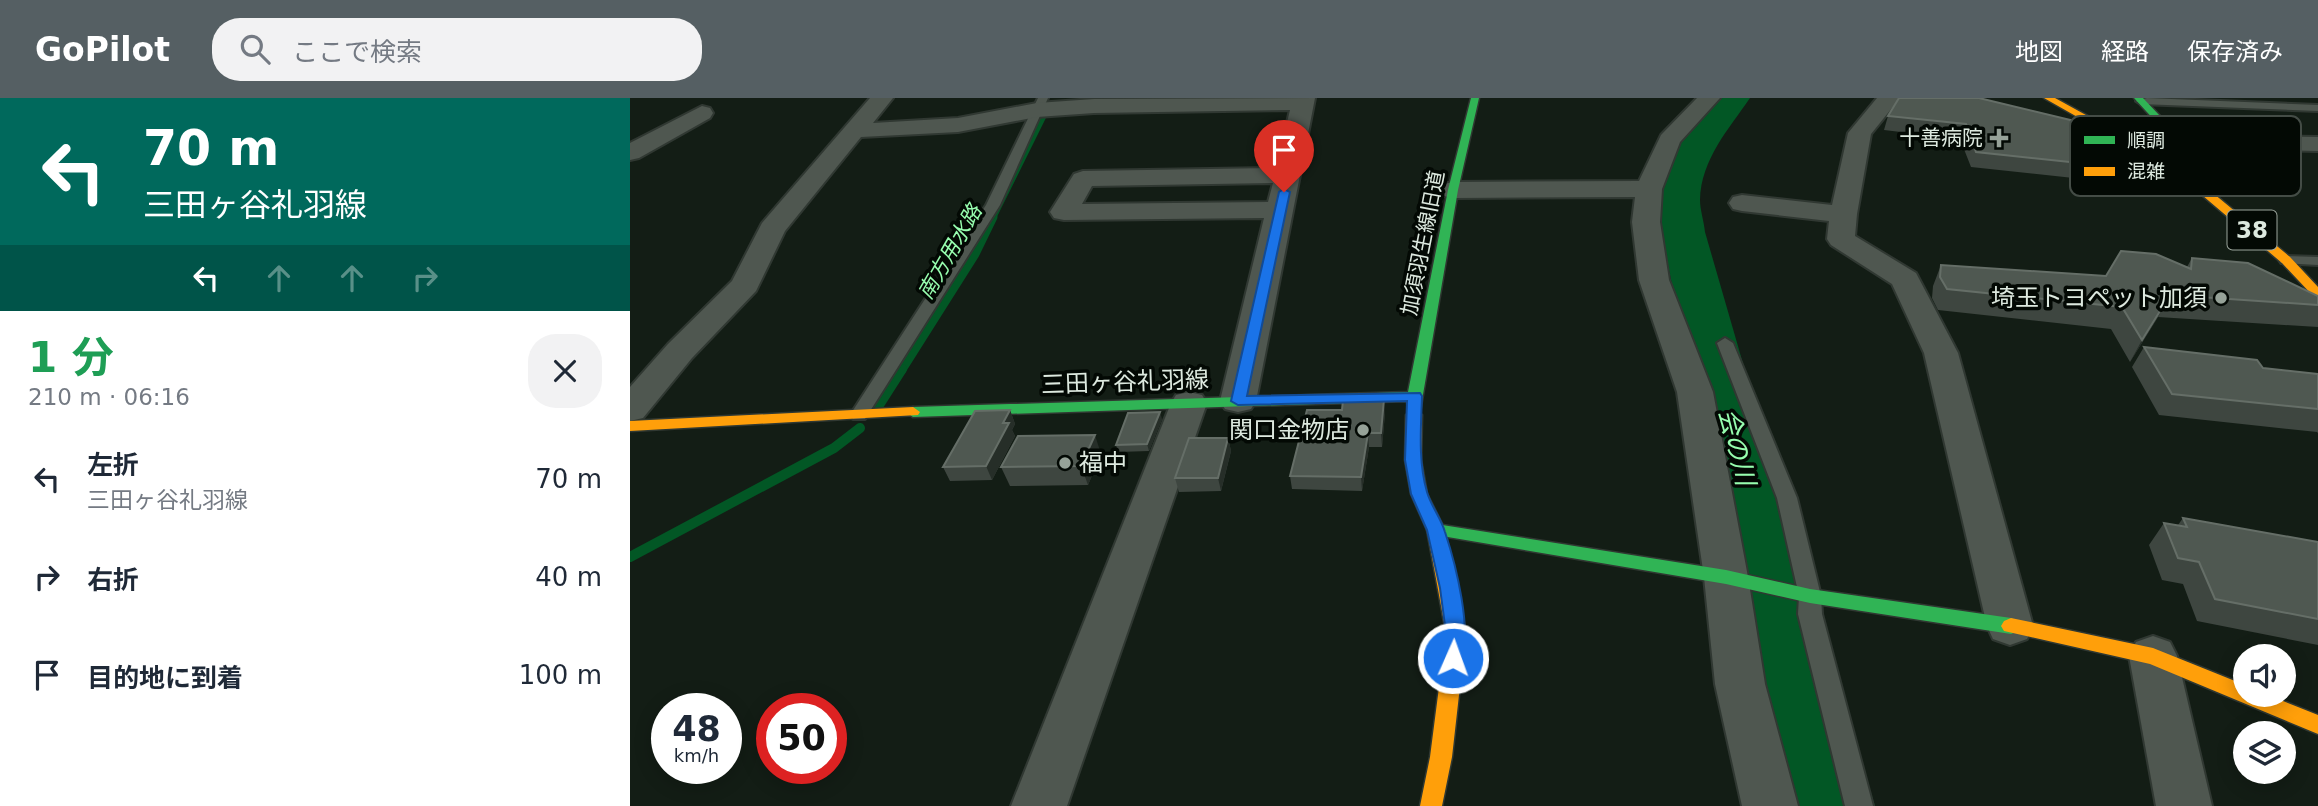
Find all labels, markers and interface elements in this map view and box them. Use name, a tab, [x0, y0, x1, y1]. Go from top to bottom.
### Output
search box	[212, 18, 702, 81]
text: GoPilot	[35, 30, 170, 69]
icon: search	[236, 30, 274, 68]
text: ここで検索	[292, 37, 422, 67]
text: 地図	[2015, 38, 2063, 66]
text: 経路	[2101, 38, 2149, 66]
text: 保存済み	[2187, 38, 2283, 66]
legend	[2070, 116, 2301, 196]
text: 70 m	[143, 120, 279, 177]
pin	[1254, 120, 1314, 192]
icon: left	[28, 126, 119, 217]
place label: 十善病院	[1899, 126, 1983, 150]
marker: 十善病院	[1989, 128, 2009, 148]
text: 順調	[2127, 129, 2165, 151]
icon: arrive	[1265, 131, 1303, 169]
text: 混雑	[2127, 160, 2165, 182]
street label: 加須羽生線旧道	[1397, 169, 1449, 317]
text: 三田ヶ谷礼羽線	[143, 186, 367, 224]
water label: 南方用水路	[913, 199, 988, 303]
road number: 38	[2228, 211, 2276, 250]
icon: left	[187, 259, 225, 297]
icon: ahead	[260, 259, 298, 297]
icon: ahead	[333, 259, 371, 297]
icon: right	[406, 259, 444, 297]
place label: 埼玉トヨペット加須	[1991, 284, 2207, 312]
marker: 埼玉トヨペット加須	[2213, 290, 2229, 306]
text: 1 分	[28, 333, 114, 382]
button: close	[528, 334, 602, 408]
street label: 三田ヶ谷礼羽線	[1041, 365, 1209, 399]
text: 210 m · 06:16	[28, 384, 190, 410]
water label: 会の川	[1713, 406, 1762, 491]
place label: 関口金物店	[1229, 416, 1349, 444]
marker: 関口金物店	[1355, 422, 1371, 438]
place label: 福中	[1079, 449, 1127, 477]
text: 左折	[87, 450, 139, 480]
marker: 福中	[1057, 455, 1073, 471]
icon: left	[28, 460, 66, 498]
text: 70 m	[535, 464, 602, 494]
text: 三田ヶ谷礼羽線	[87, 487, 248, 513]
icon: right	[28, 558, 66, 596]
text: 40 m	[535, 562, 602, 592]
text: 右折	[87, 565, 139, 595]
position arrow	[1416, 621, 1490, 695]
map controls	[2233, 644, 2296, 784]
button: sound	[2233, 644, 2296, 707]
icon: arrive	[28, 656, 66, 694]
text: 100 m	[519, 660, 602, 690]
text: 目的地に到着	[87, 663, 243, 693]
speed limit sign: 50	[756, 693, 847, 784]
text: 48	[672, 709, 721, 749]
button: layers	[2233, 721, 2296, 784]
text: km/h	[674, 745, 719, 766]

